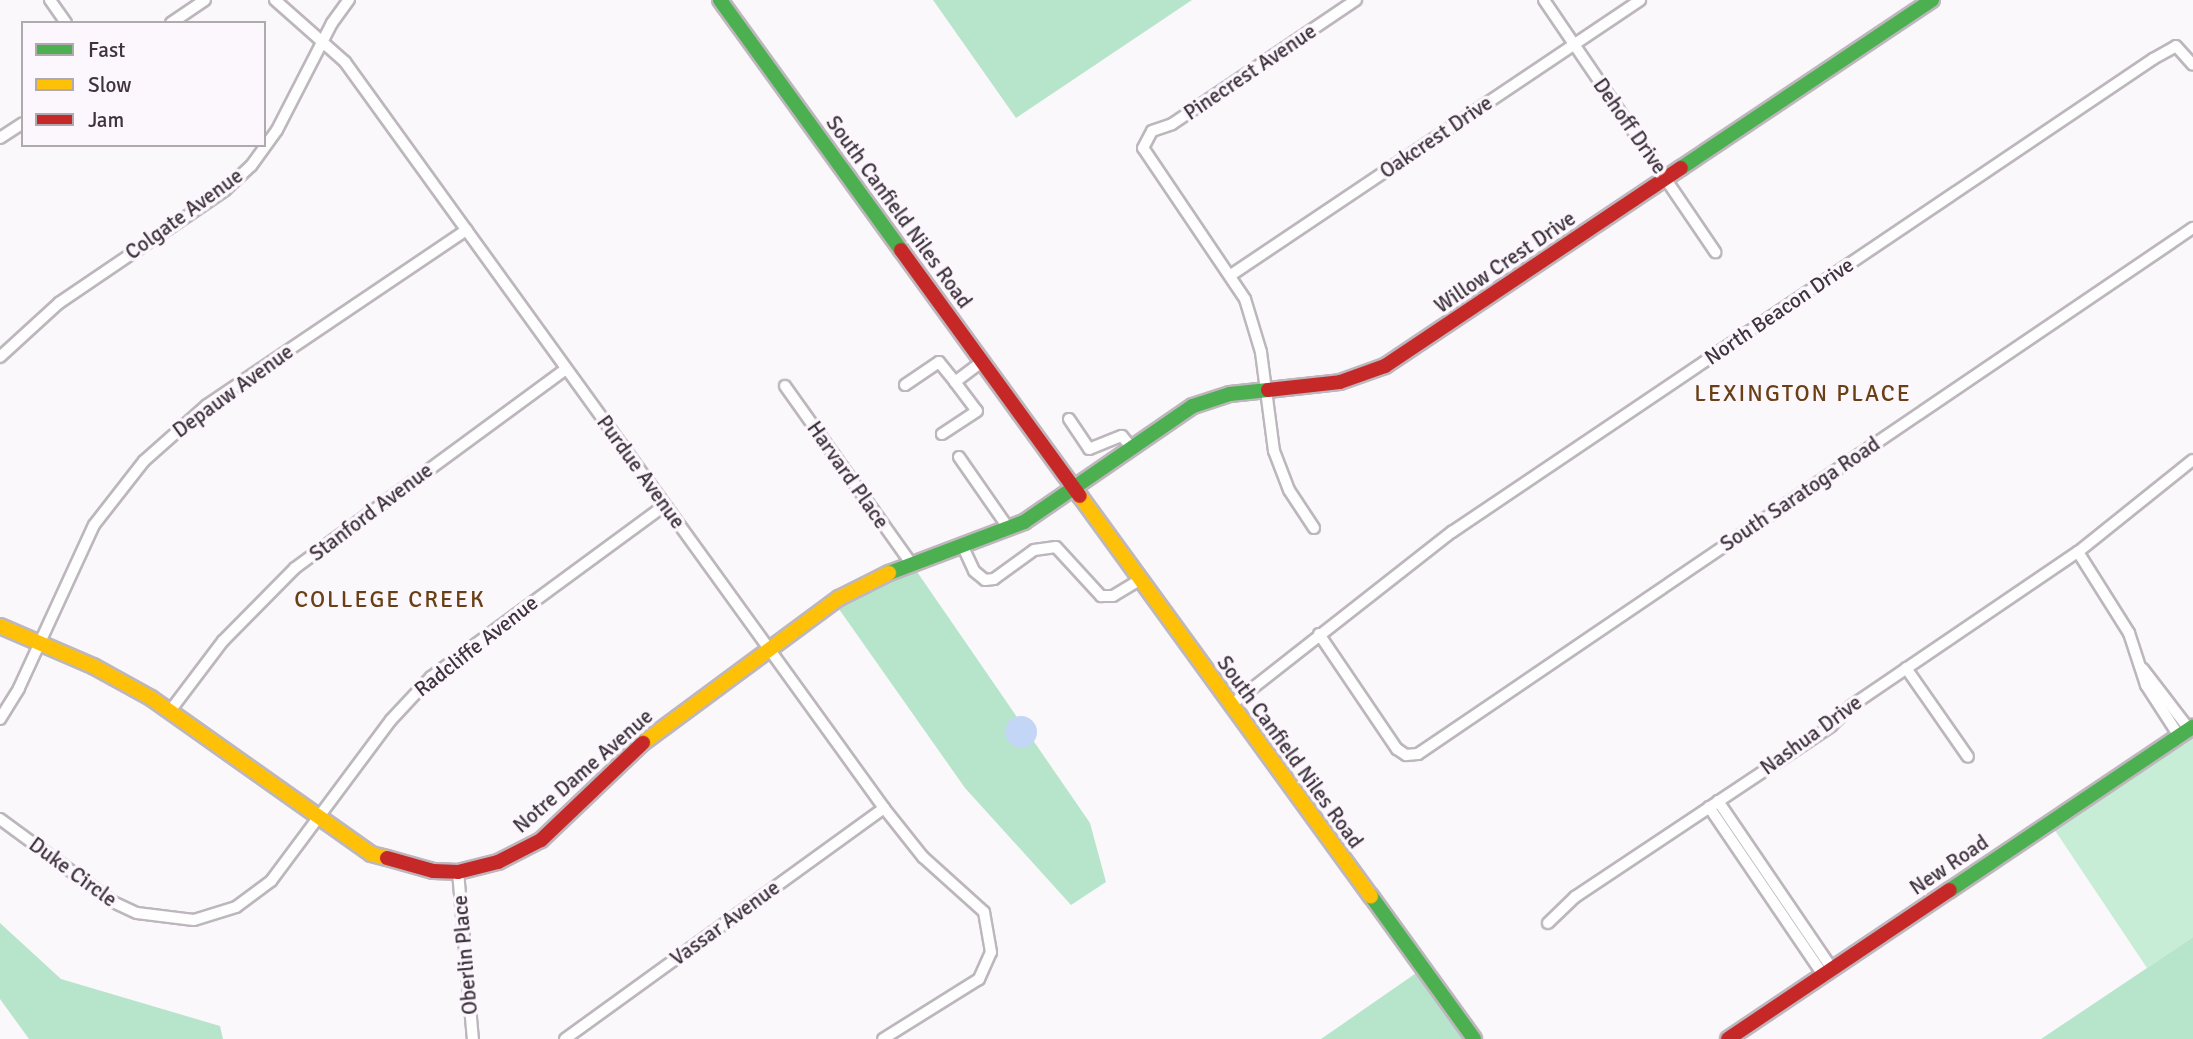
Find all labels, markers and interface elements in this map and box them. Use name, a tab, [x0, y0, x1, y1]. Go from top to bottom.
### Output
street label: Pinecrest Avenue	[1179, 18, 1321, 126]
legend	[21, 21, 266, 147]
text: Fast	[88, 37, 125, 63]
text: Slow	[88, 72, 132, 98]
street label: Dehoff Drive	[1588, 73, 1672, 179]
street label: Oakcrest Drive	[1375, 90, 1497, 184]
text: Jam	[88, 107, 124, 133]
street label: South Canfield Niles Road	[821, 111, 977, 313]
street label: Colgate Avenue	[120, 163, 248, 265]
street label: Willow Crest Drive	[1430, 206, 1580, 318]
street label: North Beacon Drive	[1700, 252, 1858, 370]
street label: Depauw Avenue	[168, 339, 298, 443]
district label: LEXINGTON PLACE	[1696, 380, 1910, 408]
street label: Purdue Avenue	[591, 410, 691, 534]
street label: Harvard Place	[802, 416, 894, 534]
street label: South Saratoga Road	[1715, 431, 1885, 557]
street label: Stanford Avenue	[304, 457, 438, 567]
district label: COLLEGE CREEK	[296, 586, 484, 614]
street label: Radcliffe Avenue	[409, 590, 543, 702]
street label: South Canfield Niles Road	[1212, 651, 1368, 853]
street label: Nashua Drive	[1755, 690, 1867, 780]
street label: Notre Dame Avenue	[508, 704, 658, 838]
street label: New Road	[1905, 830, 1993, 900]
street label: Duke Circle	[24, 832, 122, 912]
street label: Vassar Avenue	[665, 875, 785, 971]
street label: Oberlin Place	[447, 894, 483, 1016]

